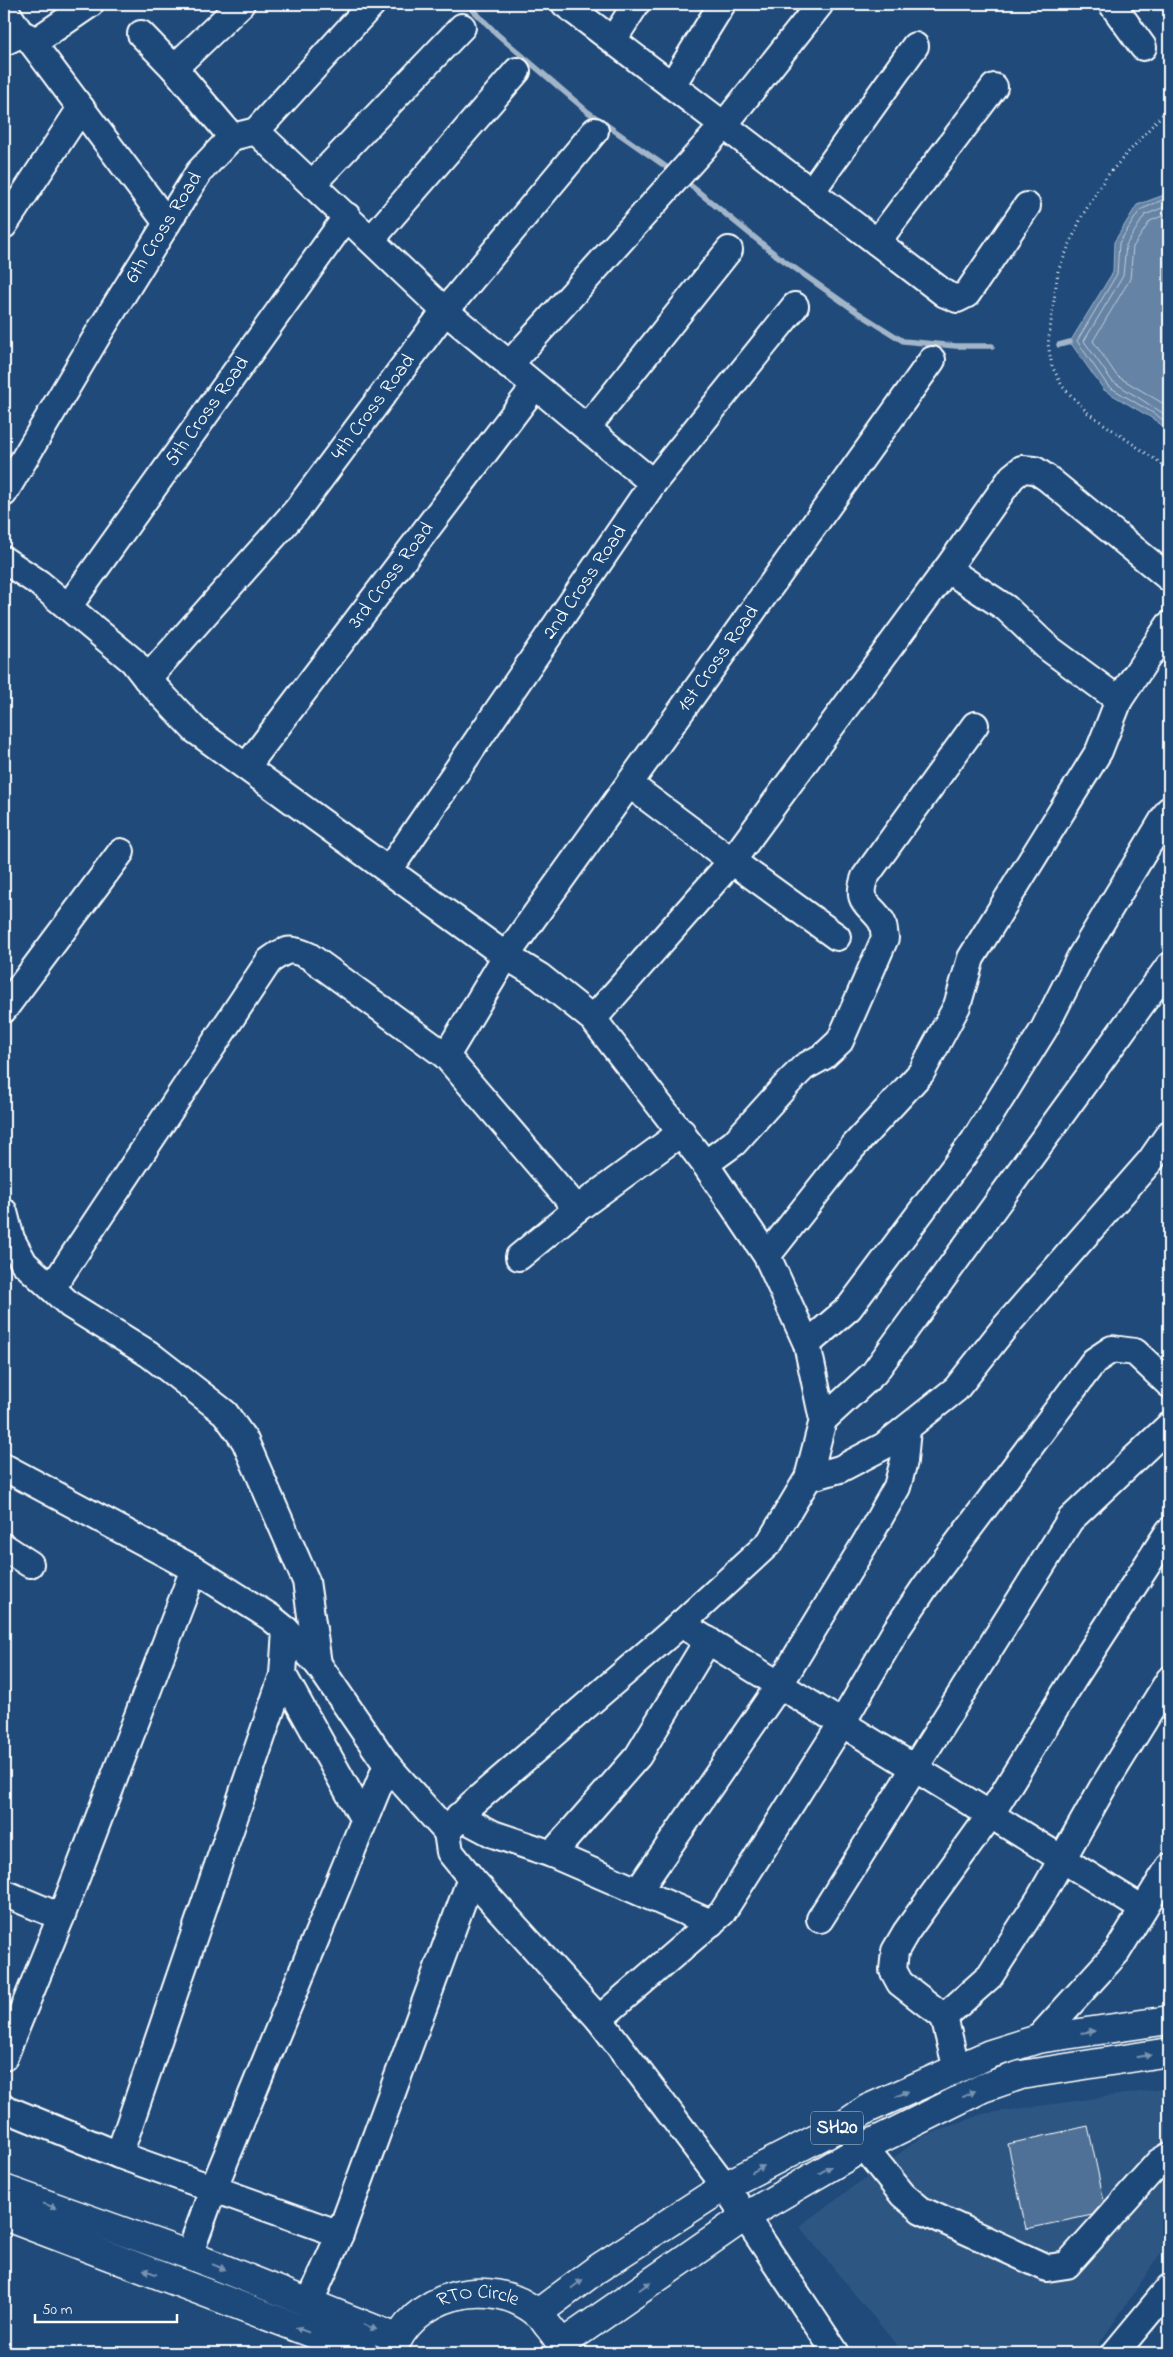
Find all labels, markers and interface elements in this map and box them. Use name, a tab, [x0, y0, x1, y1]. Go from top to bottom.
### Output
street label: 6th Cross Road	[119, 166, 210, 289]
street label: 4th Cross Road	[324, 348, 423, 466]
street label: 5th Cross Road	[158, 351, 257, 473]
street label: 3rd Cross Road	[341, 516, 441, 635]
street label: 2nd Cross Road	[536, 520, 634, 645]
street label: 1st Cross Road	[670, 600, 767, 718]
one-way arrow	[1081, 2028, 1097, 2036]
one-way arrow	[1137, 2052, 1153, 2060]
one-way arrow	[895, 2089, 909, 2097]
one-way arrow	[962, 2090, 977, 2098]
road number: SH20	[811, 2112, 863, 2144]
one-way arrow	[751, 2165, 766, 2173]
one-way arrow	[819, 2165, 832, 2174]
one-way arrow	[42, 2202, 57, 2210]
one-way arrow	[212, 2264, 226, 2272]
one-way arrow	[142, 2268, 157, 2276]
street label: RTO Circle	[433, 2278, 524, 2315]
one-way arrow	[570, 2279, 584, 2289]
one-way arrow	[638, 2281, 652, 2291]
scale bar	[35, 2292, 178, 2324]
text: 50 m	[42, 2299, 73, 2321]
one-way arrow	[362, 2324, 377, 2332]
one-way arrow	[294, 2326, 309, 2334]

